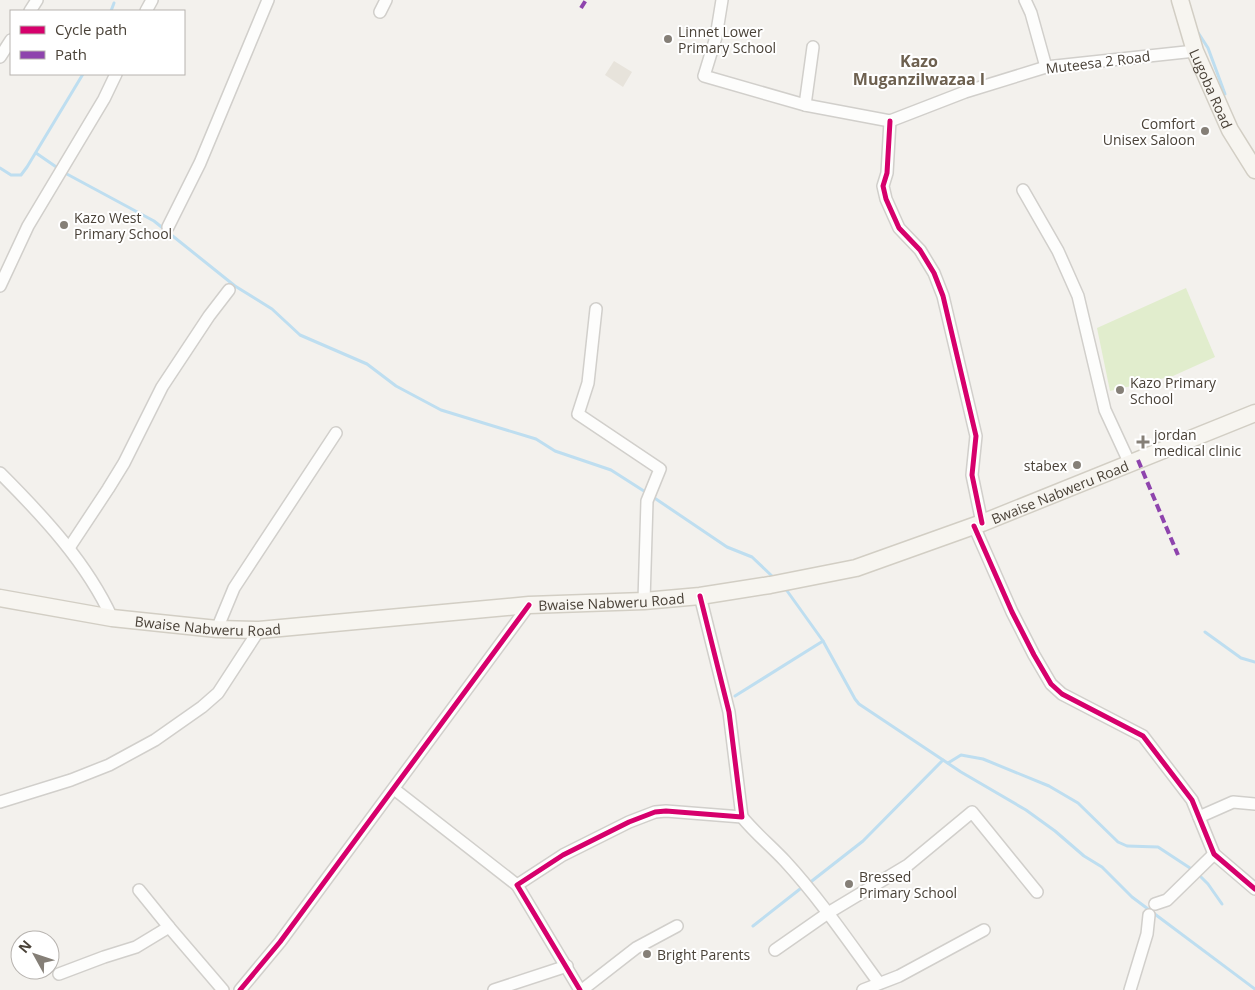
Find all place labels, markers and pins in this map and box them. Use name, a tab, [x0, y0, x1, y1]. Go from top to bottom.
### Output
place label: Linnet Lower Primary School	[678, 22, 776, 57]
marker: Linnet Lower Primary School	[662, 33, 674, 45]
place label: Comfort Unisex Saloon	[1103, 114, 1195, 149]
marker: Comfort Unisex Saloon	[1199, 125, 1211, 137]
place label: Kazo West Primary School	[74, 208, 172, 243]
marker: Kazo West Primary School	[58, 219, 70, 231]
place label: Kazo Primary School	[1130, 373, 1217, 408]
marker: Kazo Primary School	[1114, 384, 1126, 396]
place label: jordan medical clinic	[1153, 425, 1241, 460]
marker: jordan medical clinic	[1136, 435, 1150, 449]
place label: stabex	[1024, 456, 1068, 475]
marker: stabex	[1071, 459, 1083, 471]
place label: Bressed Primary School	[859, 867, 957, 902]
marker: Bressed Primary School	[843, 878, 855, 890]
place label: Bright Parents	[657, 945, 750, 964]
marker: Bright Parents	[641, 948, 653, 960]

